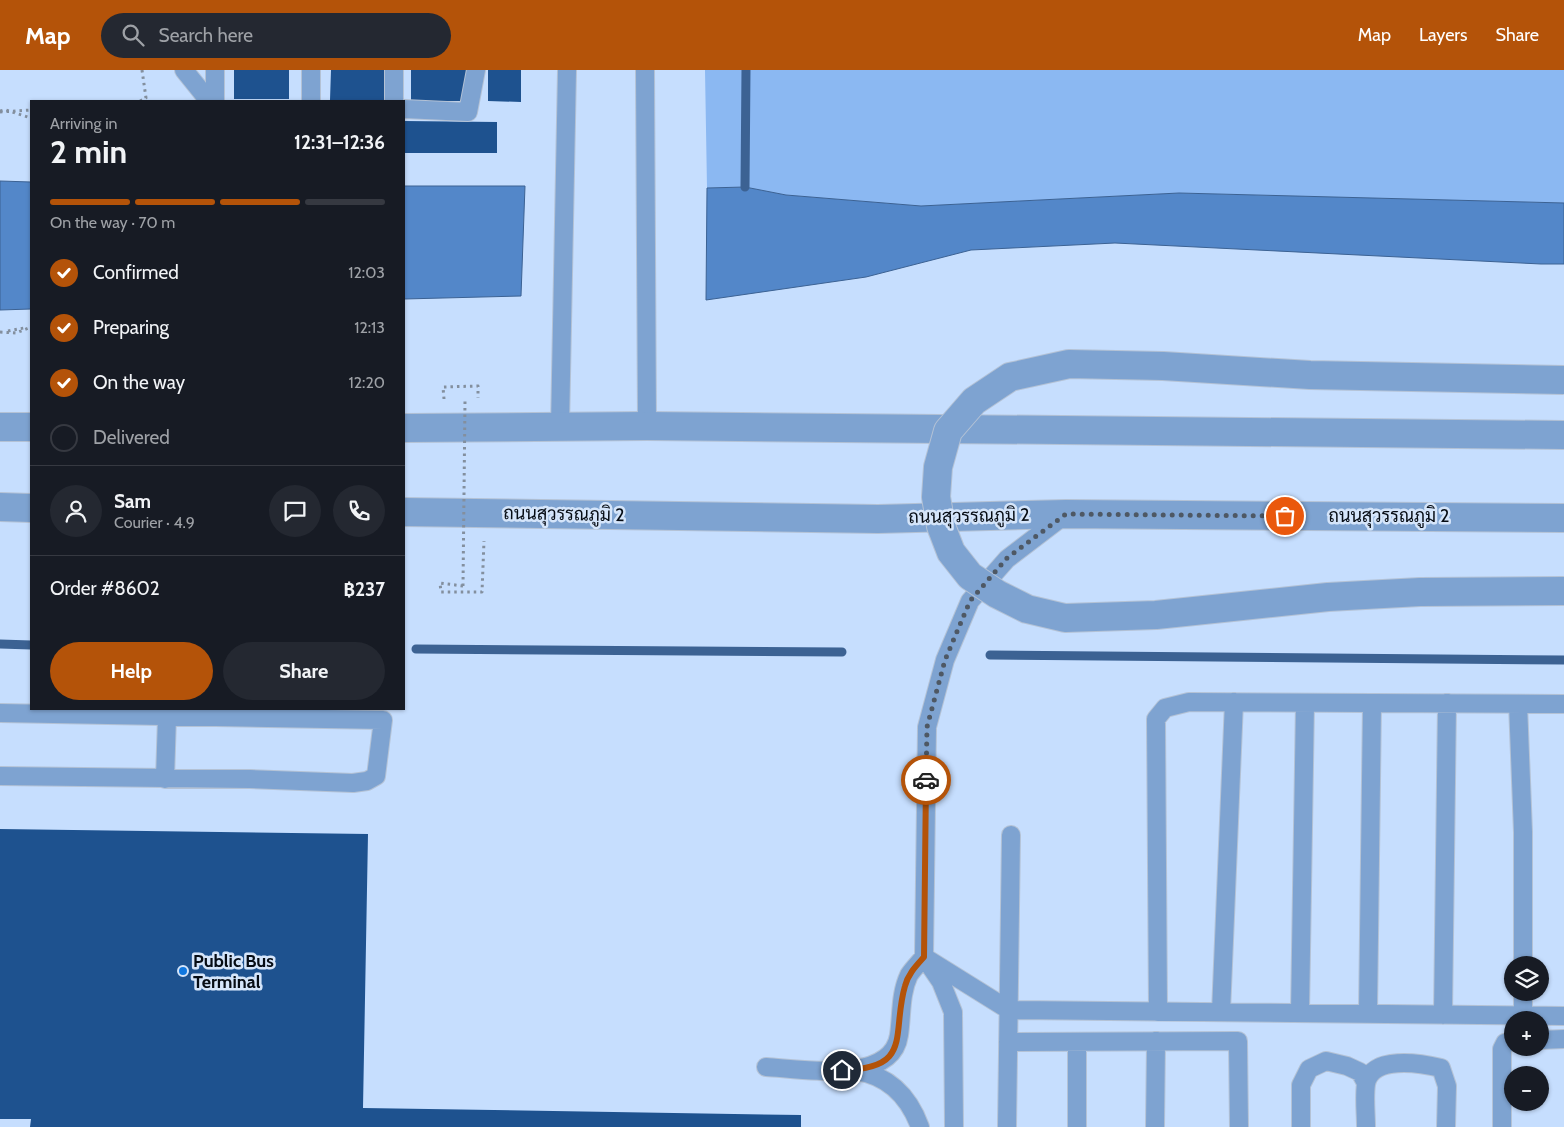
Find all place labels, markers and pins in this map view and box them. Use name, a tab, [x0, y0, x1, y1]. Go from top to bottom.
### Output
pin	[1264, 495, 1306, 537]
place label: Public Bus Terminal	[193, 950, 274, 993]
marker: Public Bus Terminal	[177, 965, 189, 977]
pin	[821, 1049, 863, 1091]

